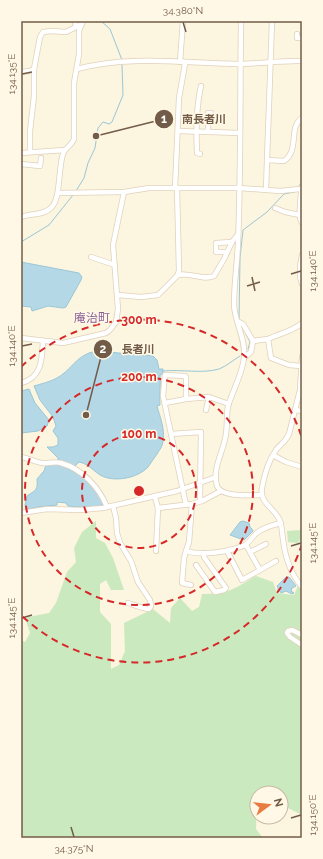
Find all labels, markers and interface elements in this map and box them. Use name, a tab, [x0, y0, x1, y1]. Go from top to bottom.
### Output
text: 34.380°N	[163, 5, 203, 16]
text: 134.135°E	[6, 54, 17, 94]
callout: 南長者川	[154, 107, 234, 130]
text: 1	[161, 112, 167, 126]
text: 南長者川	[182, 113, 226, 126]
text: 134.140°E	[307, 250, 318, 292]
district label: 庵治町	[74, 311, 110, 325]
text: 300 m	[121, 313, 157, 327]
text: 134.140°E	[6, 325, 17, 367]
callout: 長者川	[93, 337, 162, 360]
text: 2	[100, 342, 107, 356]
text: 長者川	[122, 343, 155, 356]
text: 200 m	[121, 370, 157, 384]
text: 100 m	[122, 427, 156, 441]
centre of rings	[132, 484, 146, 498]
text: 134.145°E	[307, 523, 318, 563]
text: 134.145°E	[6, 598, 17, 638]
north arrow	[249, 785, 289, 825]
text: 134.150°E	[307, 794, 318, 836]
text: N	[271, 797, 286, 808]
text: 34.375°N	[54, 843, 94, 854]

